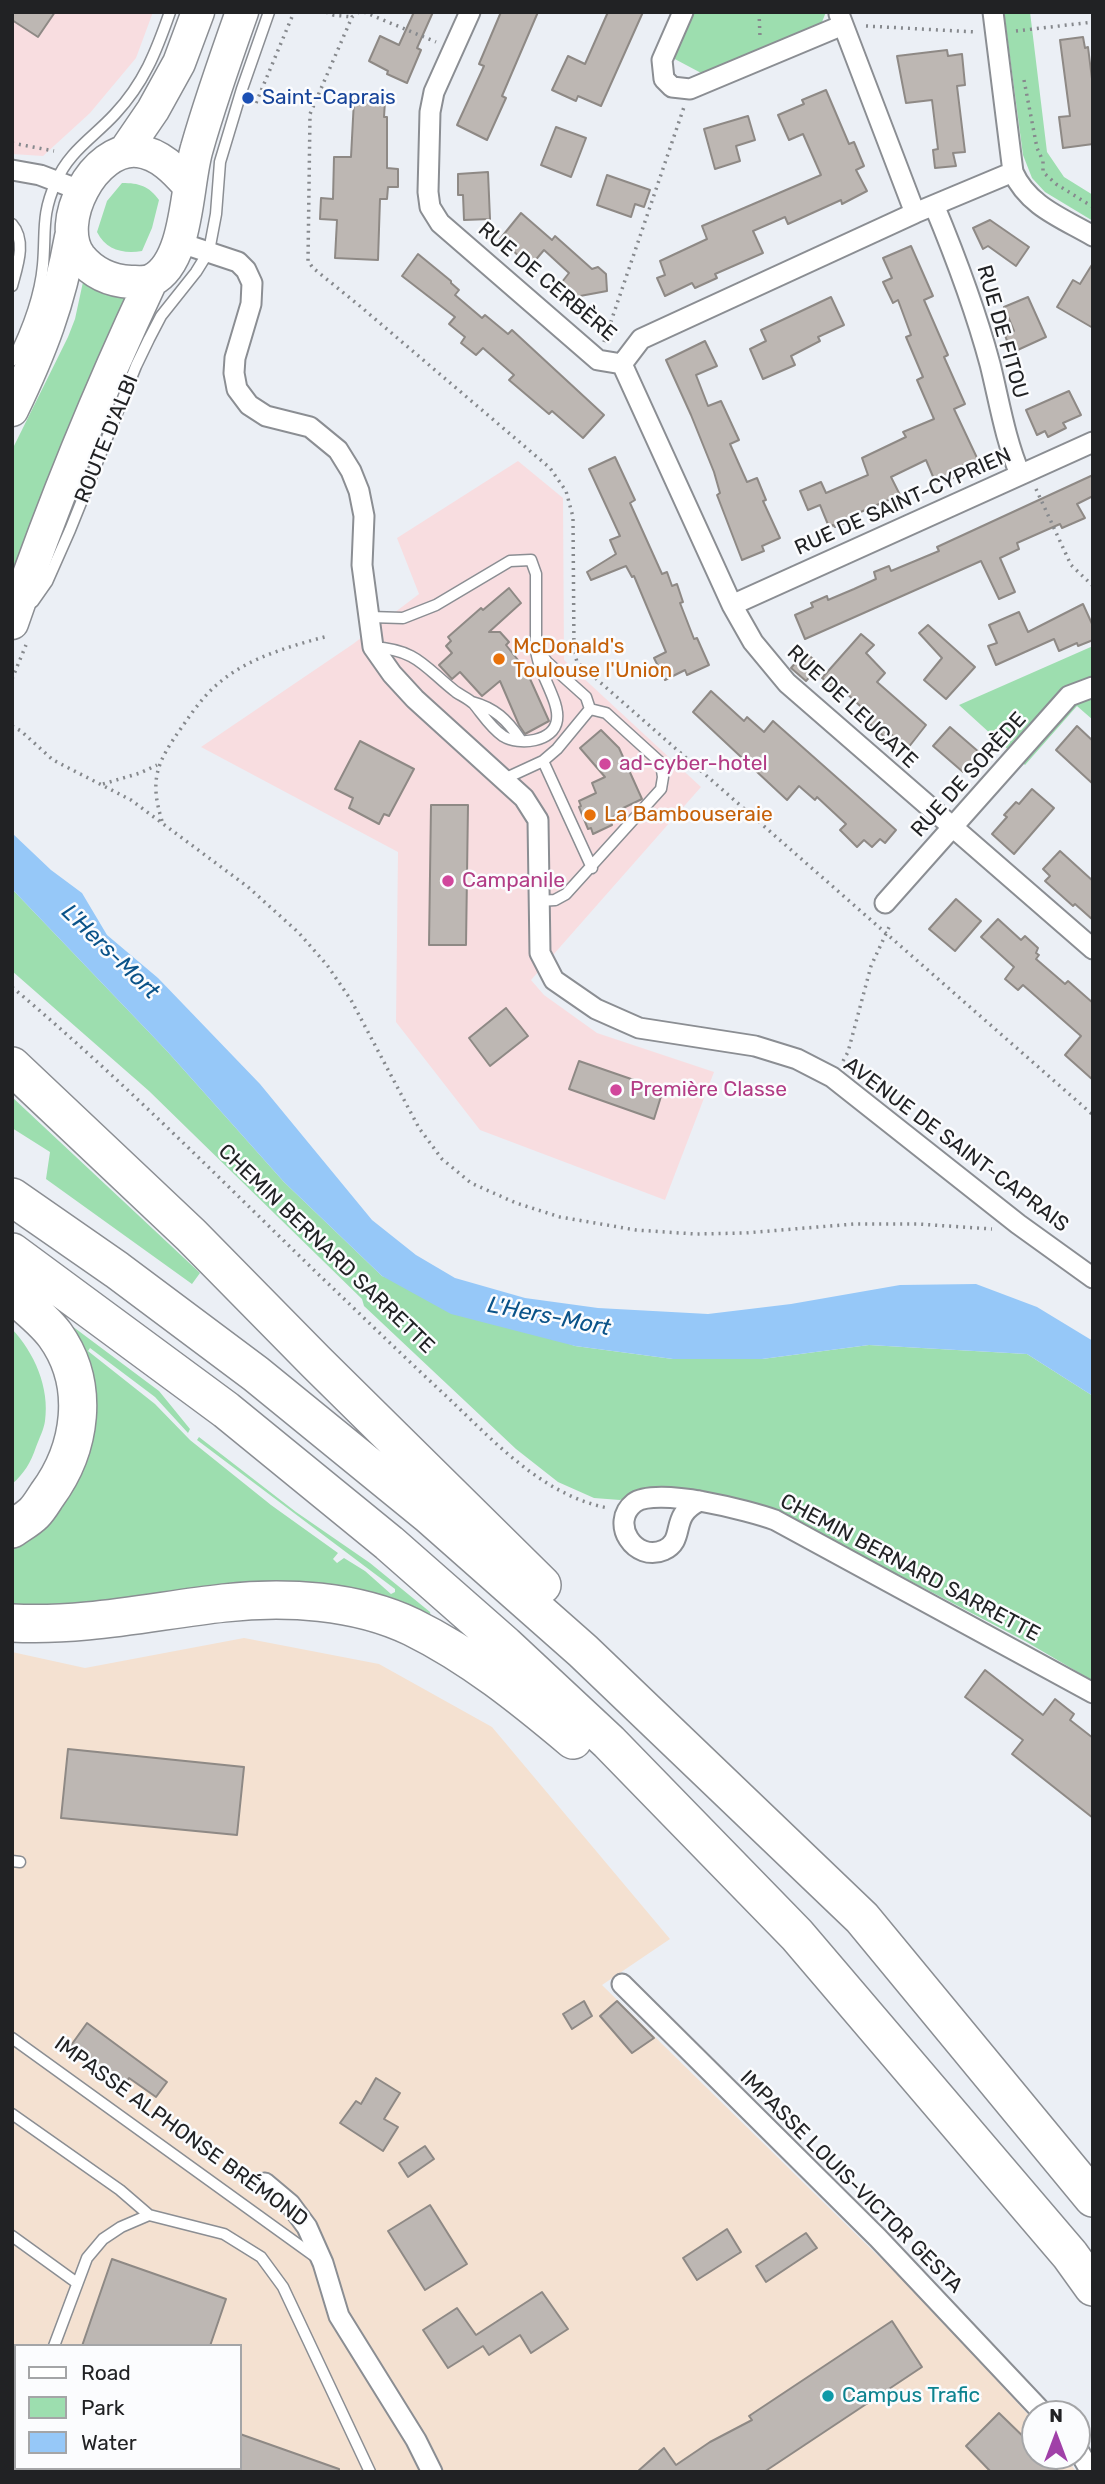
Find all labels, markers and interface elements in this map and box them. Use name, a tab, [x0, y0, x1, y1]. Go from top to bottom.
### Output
place label: Saint-Caprais	[262, 85, 396, 111]
marker: Saint-Caprais	[240, 90, 256, 106]
street label: RUE DE CERBÈRE	[473, 217, 621, 347]
street label: RUE DE FITOU	[971, 262, 1033, 402]
street label: ROUTE D'ALBI	[70, 371, 144, 507]
street label: RUE DE SAINT-CYPRIEN	[791, 443, 1015, 561]
place label: McDonald's Toulouse l'Union	[513, 634, 672, 684]
street label: RUE DE LEUCATE	[782, 640, 922, 774]
marker: McDonald's Toulouse l'Union	[491, 651, 507, 667]
street label: RUE DE SORÈDE	[906, 707, 1032, 843]
place label: ad-cyber-hotel	[619, 751, 767, 777]
marker: ad-cyber-hotel	[597, 756, 613, 772]
place label: La Bambouseraie	[604, 802, 773, 828]
marker: La Bambouseraie	[582, 807, 598, 823]
place label: Campanile	[462, 868, 565, 894]
marker: Campanile	[440, 873, 456, 889]
water label: L'Hers-Mort	[55, 899, 165, 1005]
street label: AVENUE DE SAINT-CAPRAIS	[838, 1052, 1074, 1238]
place label: Première Classe	[630, 1077, 787, 1103]
marker: Première Classe	[608, 1082, 624, 1098]
street label: CHEMIN BERNARD SARRETTE	[213, 1139, 439, 1359]
water label: L'Hers-Mort	[485, 1292, 613, 1342]
street label: CHEMIN BERNARD SARRETTE	[776, 1489, 1044, 1647]
street label: IMPASSE ALPHONSE BRÉMOND	[49, 2031, 313, 2233]
street label: IMPASSE LOUIS-VICTOR GESTA	[734, 2065, 968, 2299]
legend	[14, 2344, 242, 2470]
text: Road	[81, 2360, 131, 2385]
place label: Campus Trafic	[842, 2383, 980, 2409]
marker: Campus Trafic	[820, 2388, 836, 2404]
text: Park	[81, 2395, 125, 2420]
north arrow	[1021, 2400, 1091, 2470]
text: N	[1049, 2404, 1063, 2427]
text: Water	[81, 2430, 137, 2455]

